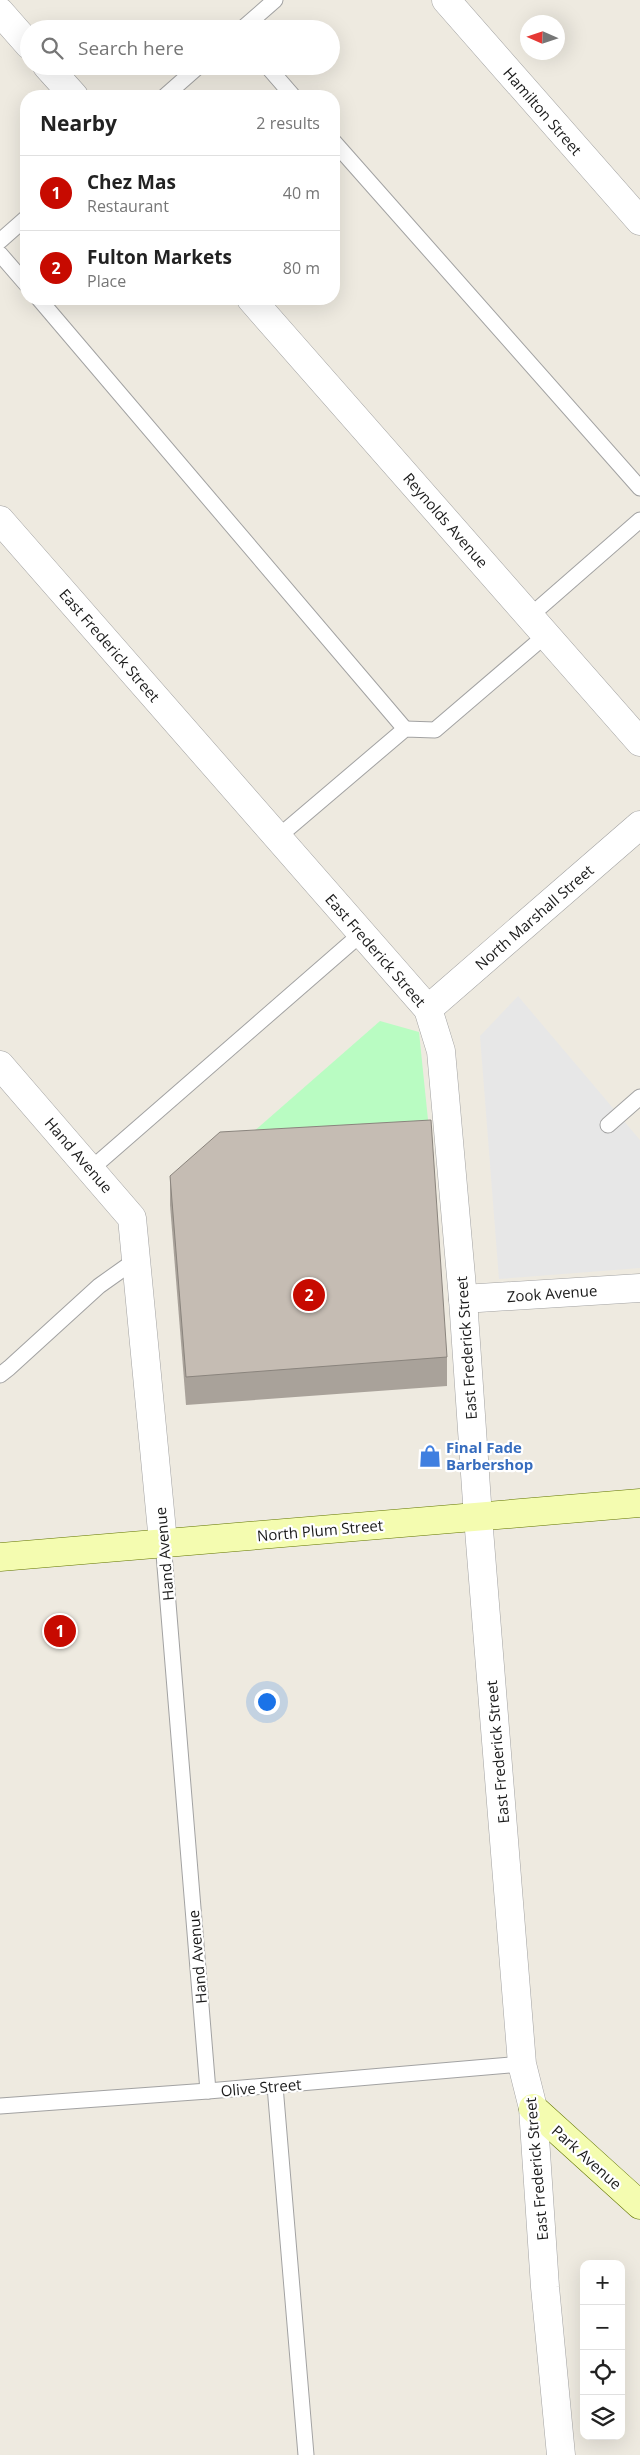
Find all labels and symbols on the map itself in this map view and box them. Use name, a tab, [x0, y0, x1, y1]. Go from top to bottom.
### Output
north arrow	[520, 15, 565, 60]
street label: Hamilton Street	[499, 63, 587, 159]
street label: Reynolds Avenue	[399, 468, 493, 572]
street label: East Frederick Street	[55, 584, 165, 706]
street label: North Marshall Street	[470, 860, 598, 974]
street label: East Frederick Street	[321, 889, 431, 1011]
street label: Hand Avenue	[41, 1113, 117, 1197]
pin: 2	[293, 1276, 325, 1314]
street label: East Frederick Street	[451, 1276, 481, 1420]
street label: Zook Avenue	[506, 1280, 598, 1306]
place label: Final Fade Barbershop	[446, 1437, 533, 1474]
shop icon: Final Fade Barbershop	[417, 1443, 443, 1469]
street label: Hand Avenue	[150, 1506, 178, 1602]
street label: North Plum Street	[256, 1515, 384, 1545]
pin: 1	[44, 1612, 76, 1650]
street label: East Frederick Street	[481, 1680, 513, 1824]
your location	[254, 1689, 280, 1715]
street label: Hand Avenue	[183, 1909, 211, 2005]
street label: Olive Street	[220, 2074, 302, 2100]
street label: East Frederick Street	[520, 2097, 552, 2241]
street label: Park Avenue	[548, 2120, 626, 2194]

